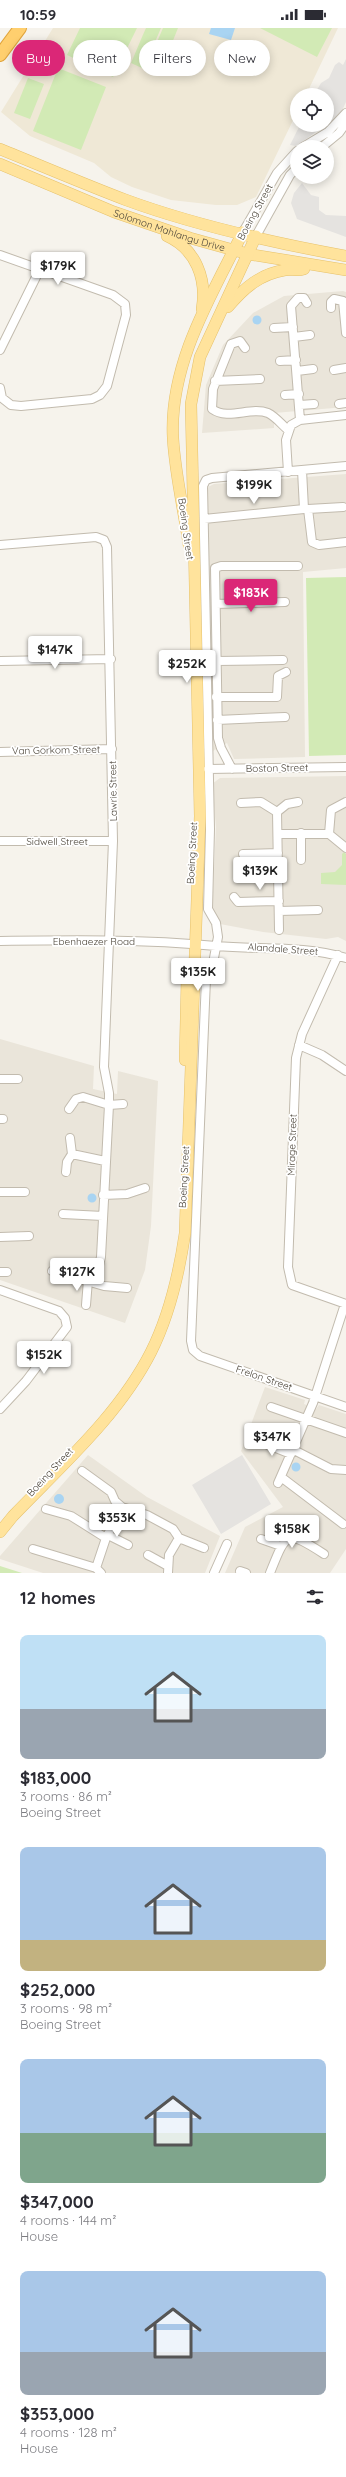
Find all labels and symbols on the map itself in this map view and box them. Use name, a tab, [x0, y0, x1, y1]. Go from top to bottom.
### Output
street label: Boeing Street	[234, 181, 276, 242]
street label: Solomon Mahlangu Drive	[112, 206, 227, 254]
pin: $179K	[30, 252, 86, 286]
pin: $199K	[226, 471, 282, 505]
street label: Boeing Street	[175, 497, 197, 561]
pin: $183K	[223, 579, 279, 613]
pin: $147K	[27, 636, 83, 670]
pin: $252K	[159, 650, 215, 684]
street label: Van Gorkom Street	[12, 743, 101, 757]
street label: Lawrie Street	[106, 760, 120, 821]
street label: Boston Street	[246, 761, 309, 775]
street label: Boeing Street	[184, 821, 200, 885]
street label: Sidwell Street	[26, 835, 88, 848]
pin: $139K	[232, 857, 288, 891]
street label: Ebenhaezer Road	[53, 935, 135, 948]
street label: Alandale Street	[247, 940, 319, 958]
pin: $135K	[170, 958, 226, 992]
street label: Mirage Street	[284, 1113, 300, 1176]
street label: Boeing Street	[176, 1145, 192, 1209]
pin: $127K	[49, 1258, 105, 1292]
pin: $152K	[16, 1341, 72, 1375]
street label: Frelon Street	[234, 1362, 295, 1394]
pin: $347K	[244, 1423, 300, 1457]
street label: Boeing Street	[24, 1444, 76, 1499]
pin: $353K	[89, 1504, 145, 1538]
pin: $158K	[264, 1515, 320, 1549]

